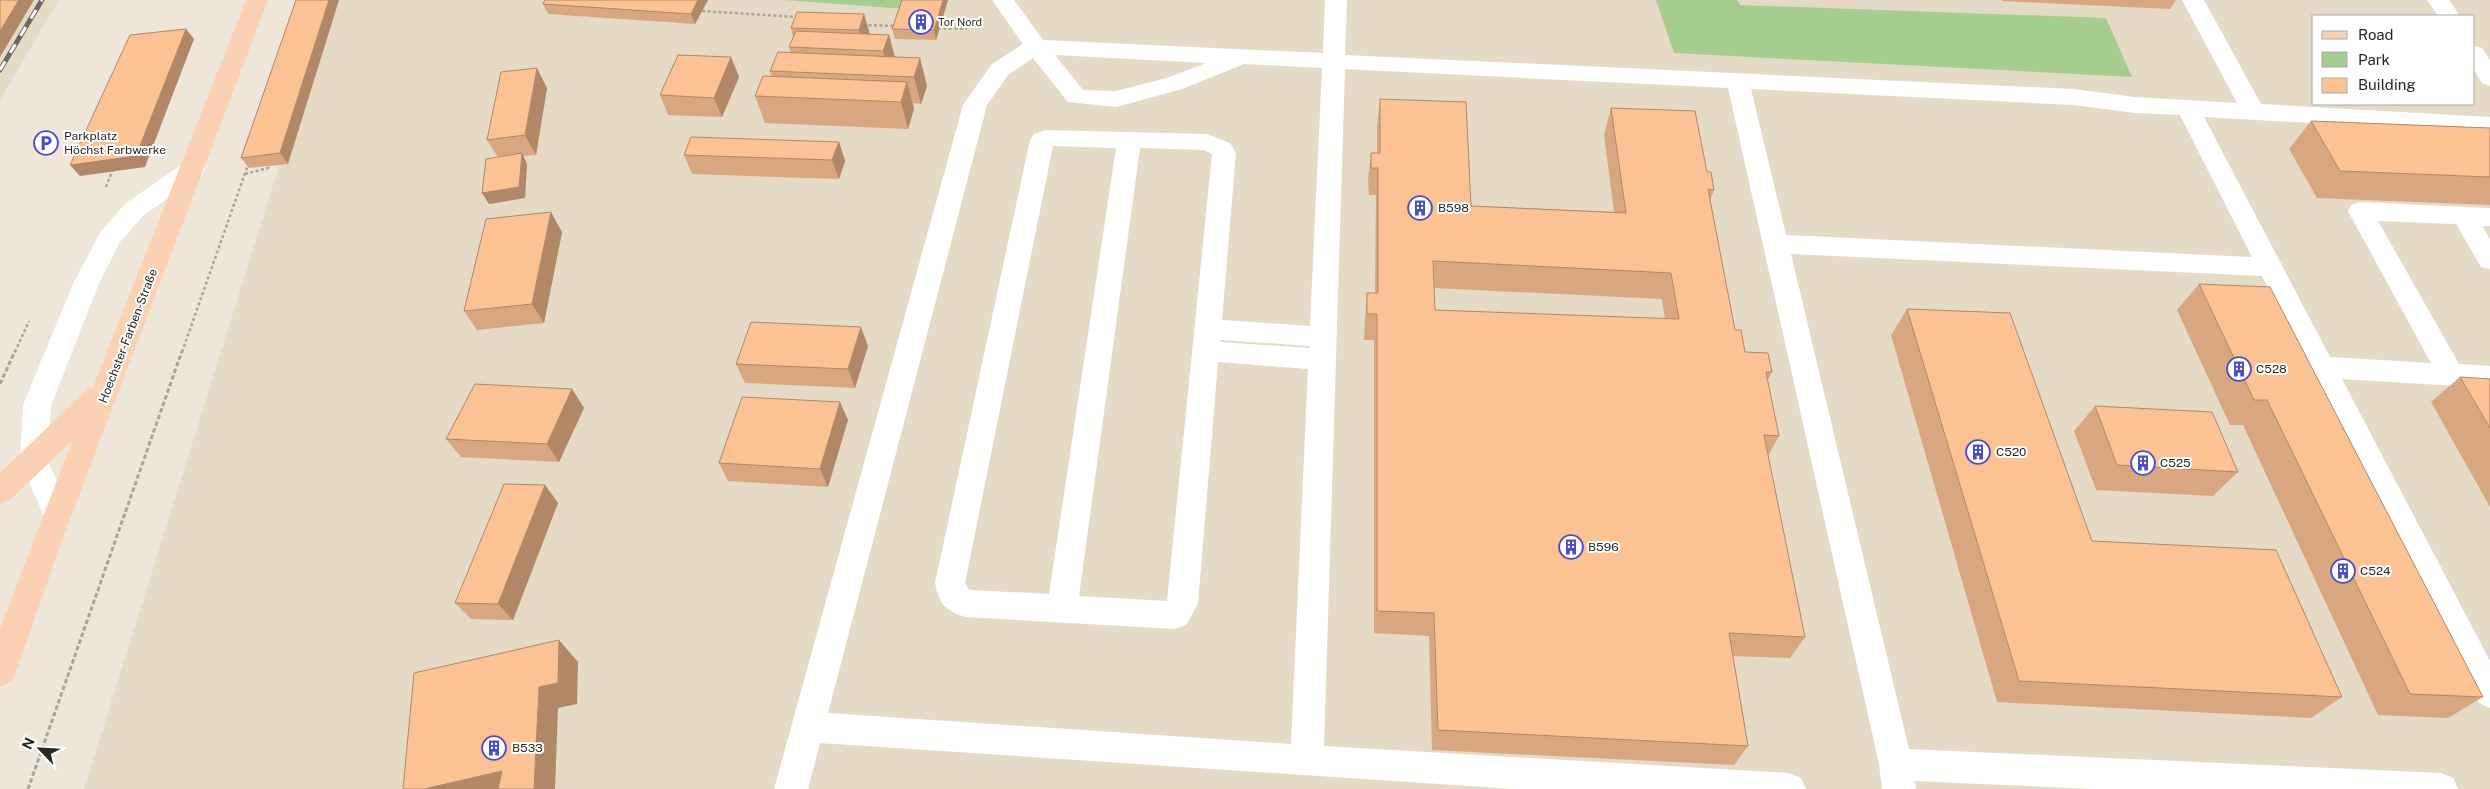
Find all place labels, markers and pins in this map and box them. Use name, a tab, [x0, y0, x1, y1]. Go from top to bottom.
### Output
building icon: Tor Nord	[908, 9, 934, 35]
place label: Tor Nord	[938, 16, 982, 28]
place label: Parkplatz Höchst Farbwerke	[64, 129, 166, 157]
parking icon: Parkplatz Höchst Farbwerke	[33, 130, 59, 156]
building icon: B598	[1407, 195, 1433, 221]
place label: B598	[1438, 201, 1469, 215]
building icon: C528	[2226, 356, 2252, 382]
place label: C528	[2256, 362, 2287, 376]
building icon: C520	[1965, 439, 1991, 465]
place label: C520	[1996, 445, 2026, 459]
building icon: C525	[2130, 450, 2156, 476]
place label: C525	[2160, 456, 2191, 470]
building icon: B596	[1558, 534, 1584, 560]
place label: B596	[1588, 540, 1619, 554]
building icon: C524	[2330, 558, 2356, 584]
place label: C524	[2360, 564, 2391, 578]
building icon: B533	[481, 735, 507, 761]
place label: B533	[512, 741, 543, 755]

